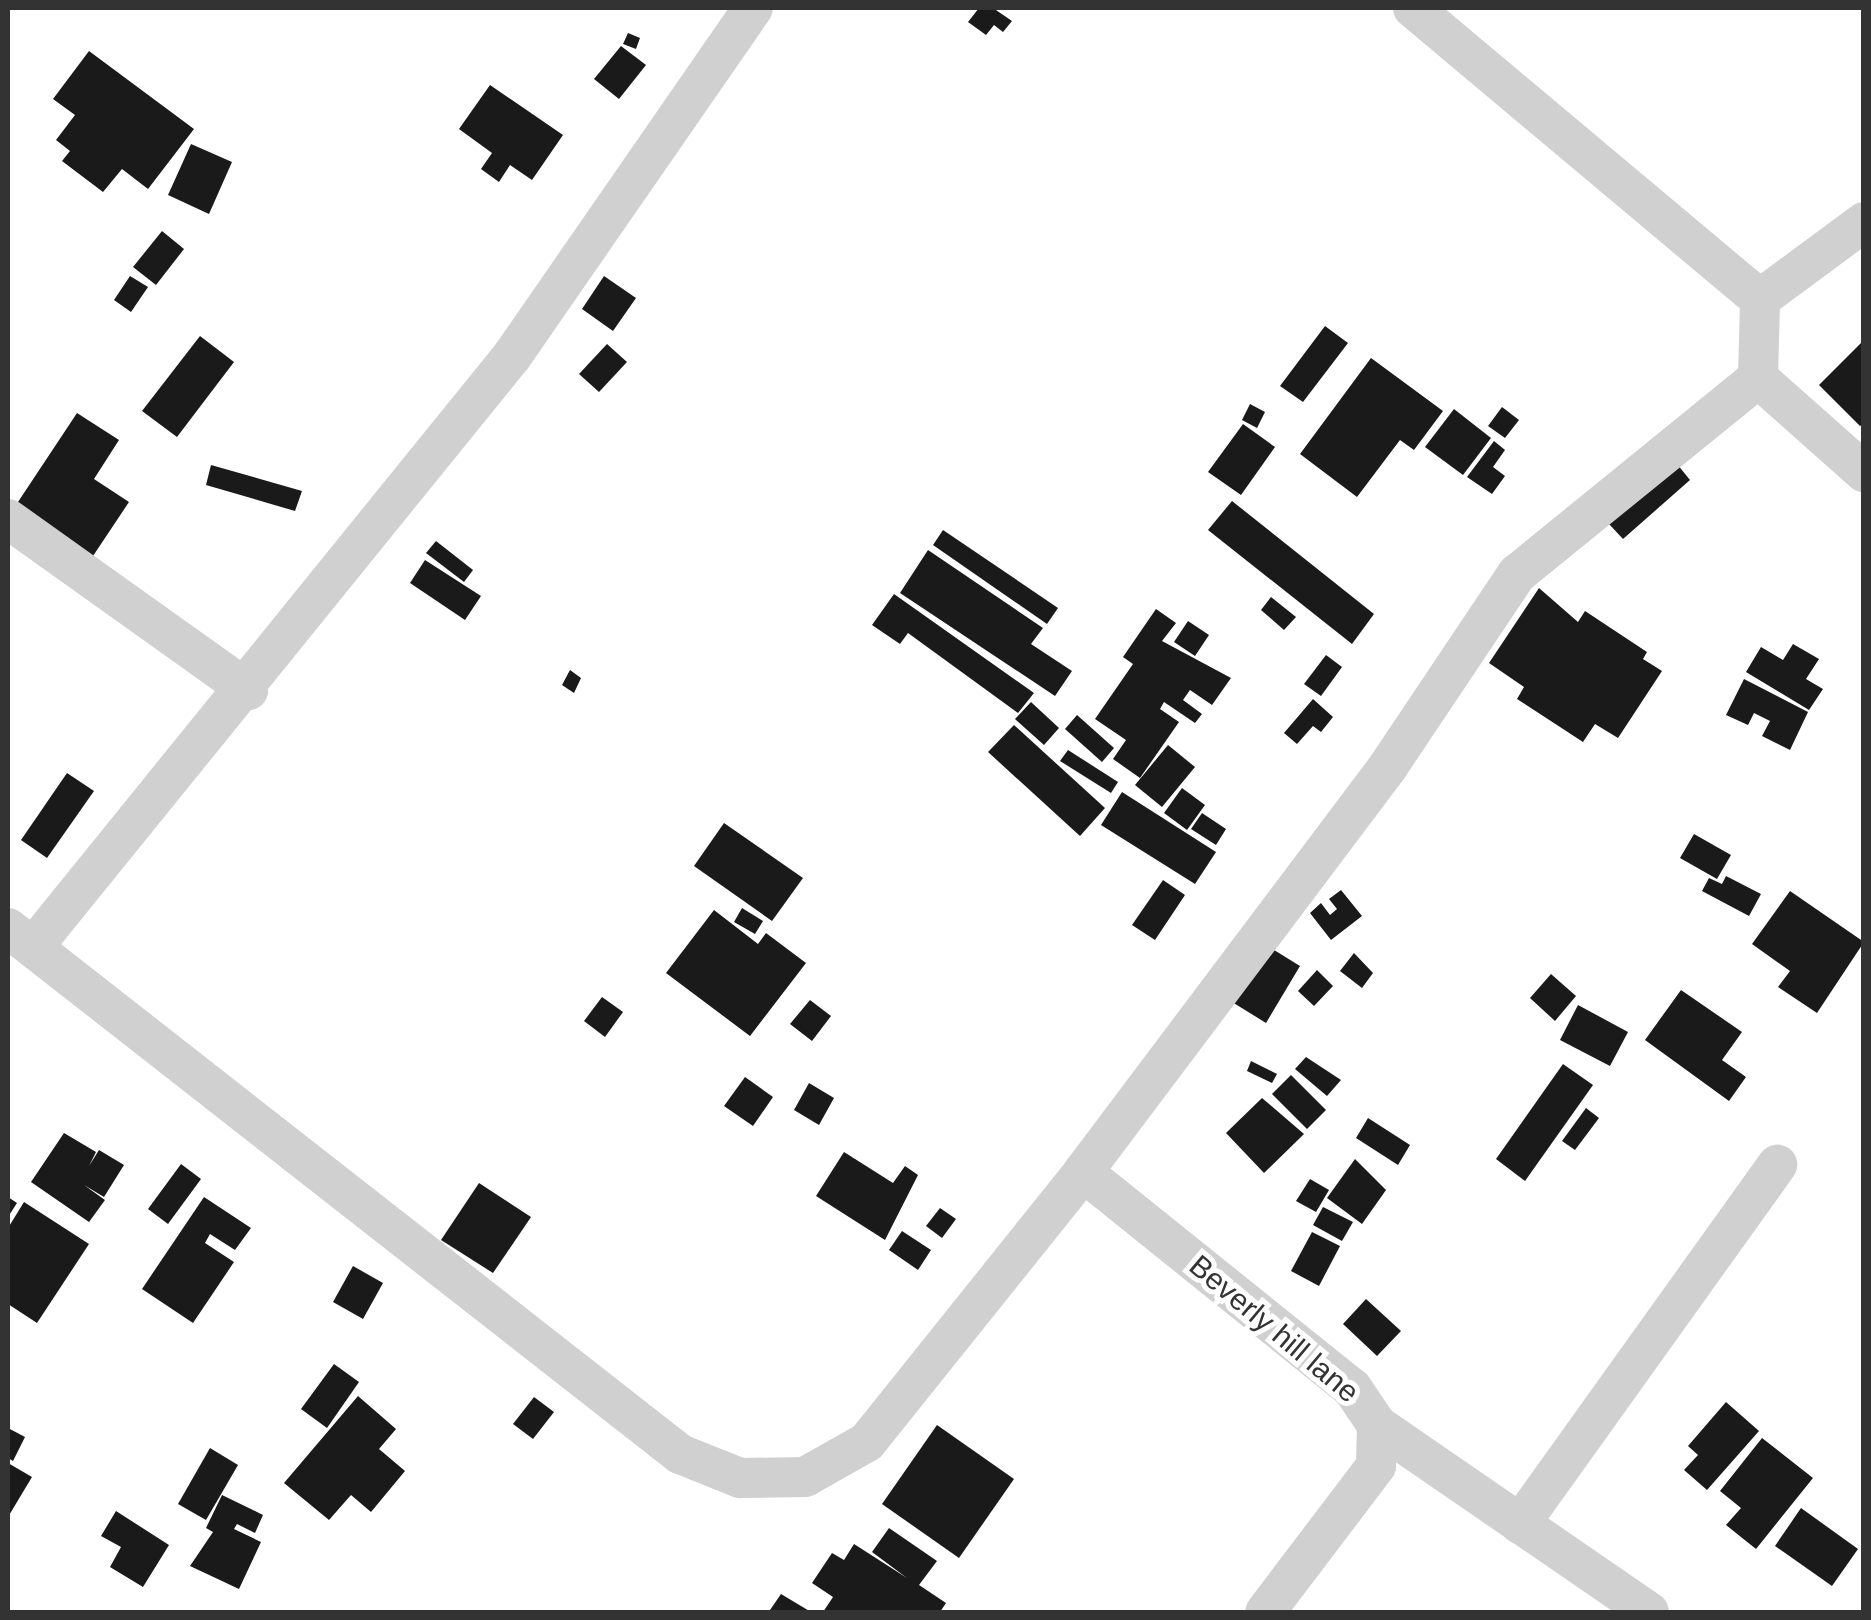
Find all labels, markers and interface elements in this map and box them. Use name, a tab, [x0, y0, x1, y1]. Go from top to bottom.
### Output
street label: Beverly hill lane	[1182, 1248, 1366, 1410]

